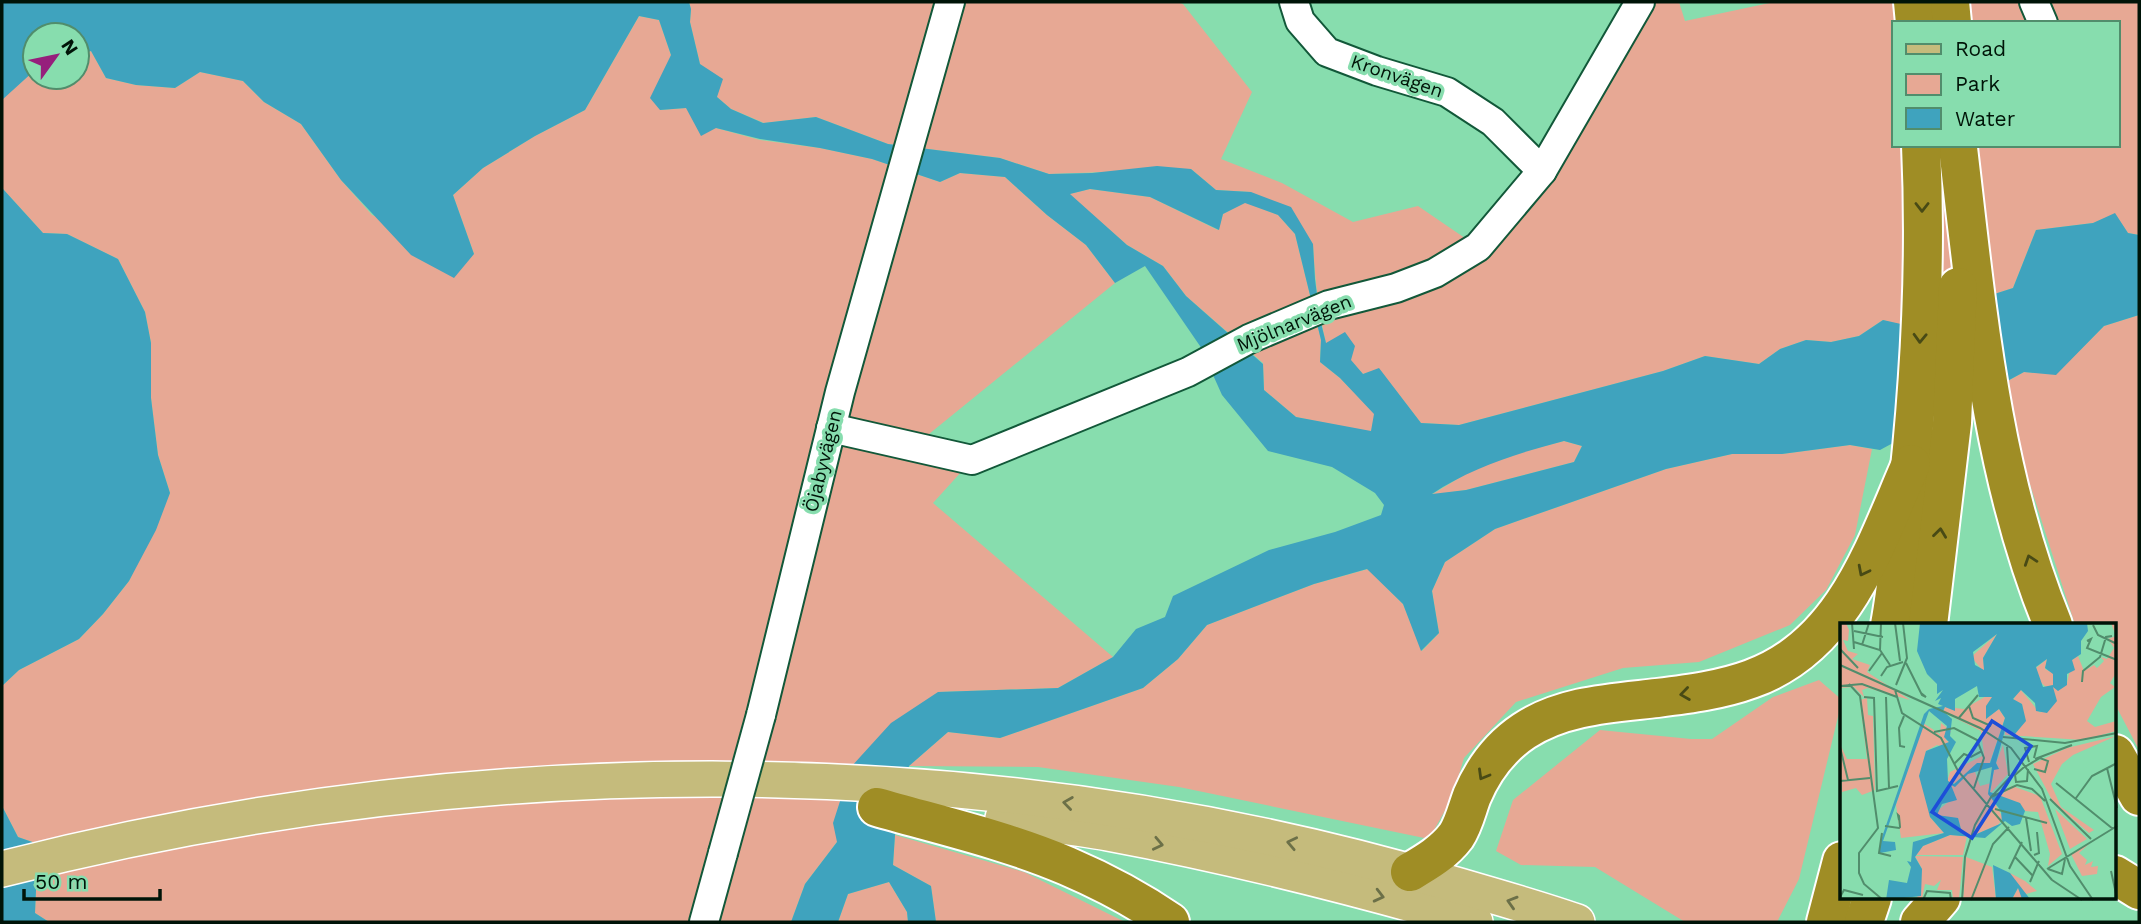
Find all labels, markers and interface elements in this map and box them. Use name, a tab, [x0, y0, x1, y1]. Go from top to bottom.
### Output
north arrow	[21, 21, 91, 91]
legend	[1892, 21, 2120, 147]
text: N	[56, 35, 83, 59]
text: Road	[1955, 36, 2006, 61]
street label: Kronvägen	[1348, 49, 1446, 103]
text: Park	[1955, 71, 2000, 96]
text: Water	[1955, 106, 2016, 131]
one-way arrow	[1914, 203, 1930, 213]
street label: Mjölnarvägen	[1233, 289, 1355, 357]
one-way arrow	[1912, 332, 1927, 343]
street label: Öjabyvägen	[799, 407, 847, 515]
one-way arrow	[1933, 527, 1948, 539]
one-way arrow	[2024, 555, 2038, 567]
one-way arrow	[1857, 564, 1871, 576]
inset map	[1840, 623, 2116, 900]
one-way arrow	[1680, 686, 1691, 701]
one-way arrow	[1479, 767, 1492, 780]
one-way arrow	[1063, 795, 1074, 810]
one-way arrow	[1152, 836, 1164, 850]
one-way arrow	[1286, 836, 1298, 851]
scale bar	[24, 858, 161, 902]
text: 50 m	[35, 869, 87, 894]
one-way arrow	[1373, 888, 1385, 902]
one-way arrow	[1506, 895, 1518, 910]

